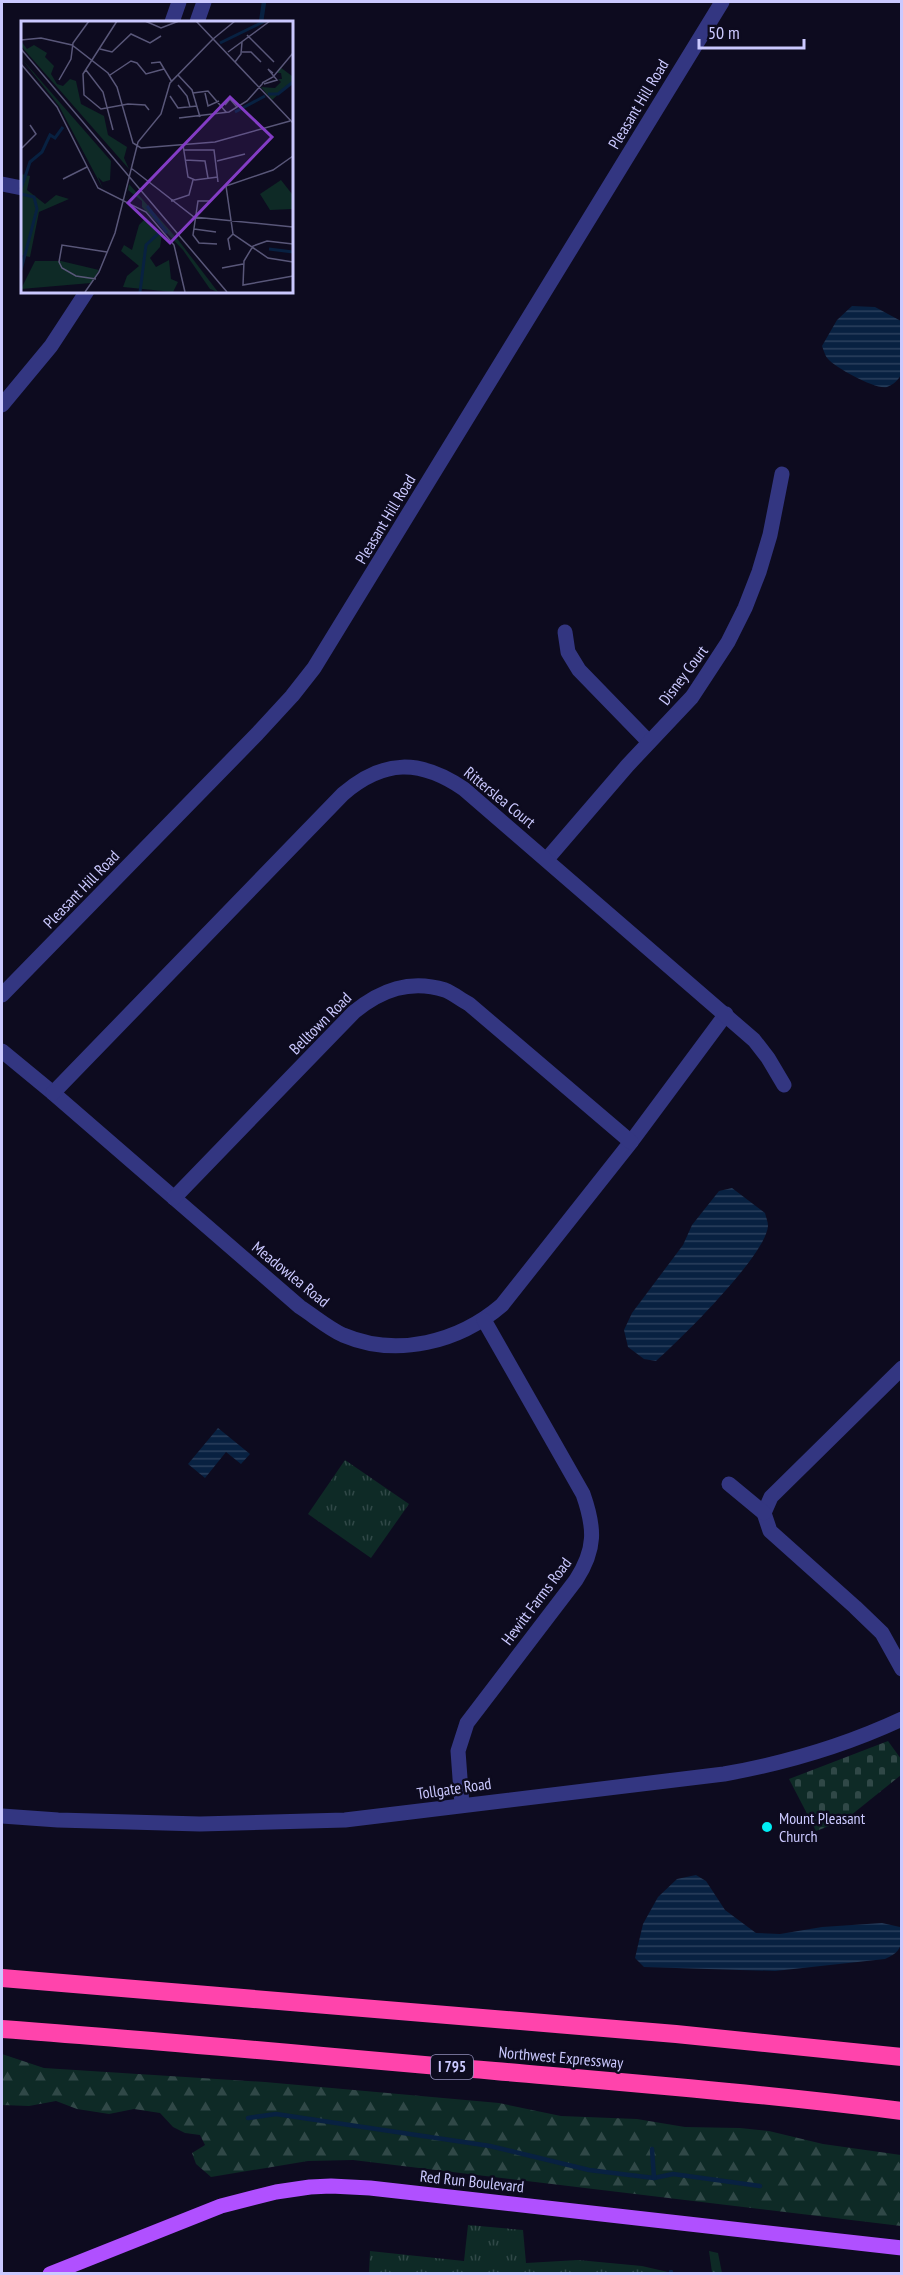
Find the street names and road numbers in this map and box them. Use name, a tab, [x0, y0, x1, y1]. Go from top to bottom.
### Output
street label: Pleasant Hill Road	[603, 56, 673, 152]
street label: Pleasant Hill Road	[350, 471, 420, 567]
street label: Disney Court	[654, 641, 712, 709]
street label: Ritterslea Court	[460, 762, 540, 832]
street label: Pleasant Hill Road	[39, 846, 123, 932]
street label: Belltown Road	[285, 988, 355, 1058]
street label: Meadowlea Road	[248, 1237, 334, 1311]
street label: Hewitt Farms Road	[497, 1553, 575, 1649]
street label: Tollgate Road	[416, 1773, 492, 1803]
street label: Northwest Expressway	[498, 2042, 624, 2072]
road number: I 795	[431, 2055, 473, 2079]
street label: Red Run Boulevard	[419, 2166, 525, 2196]

